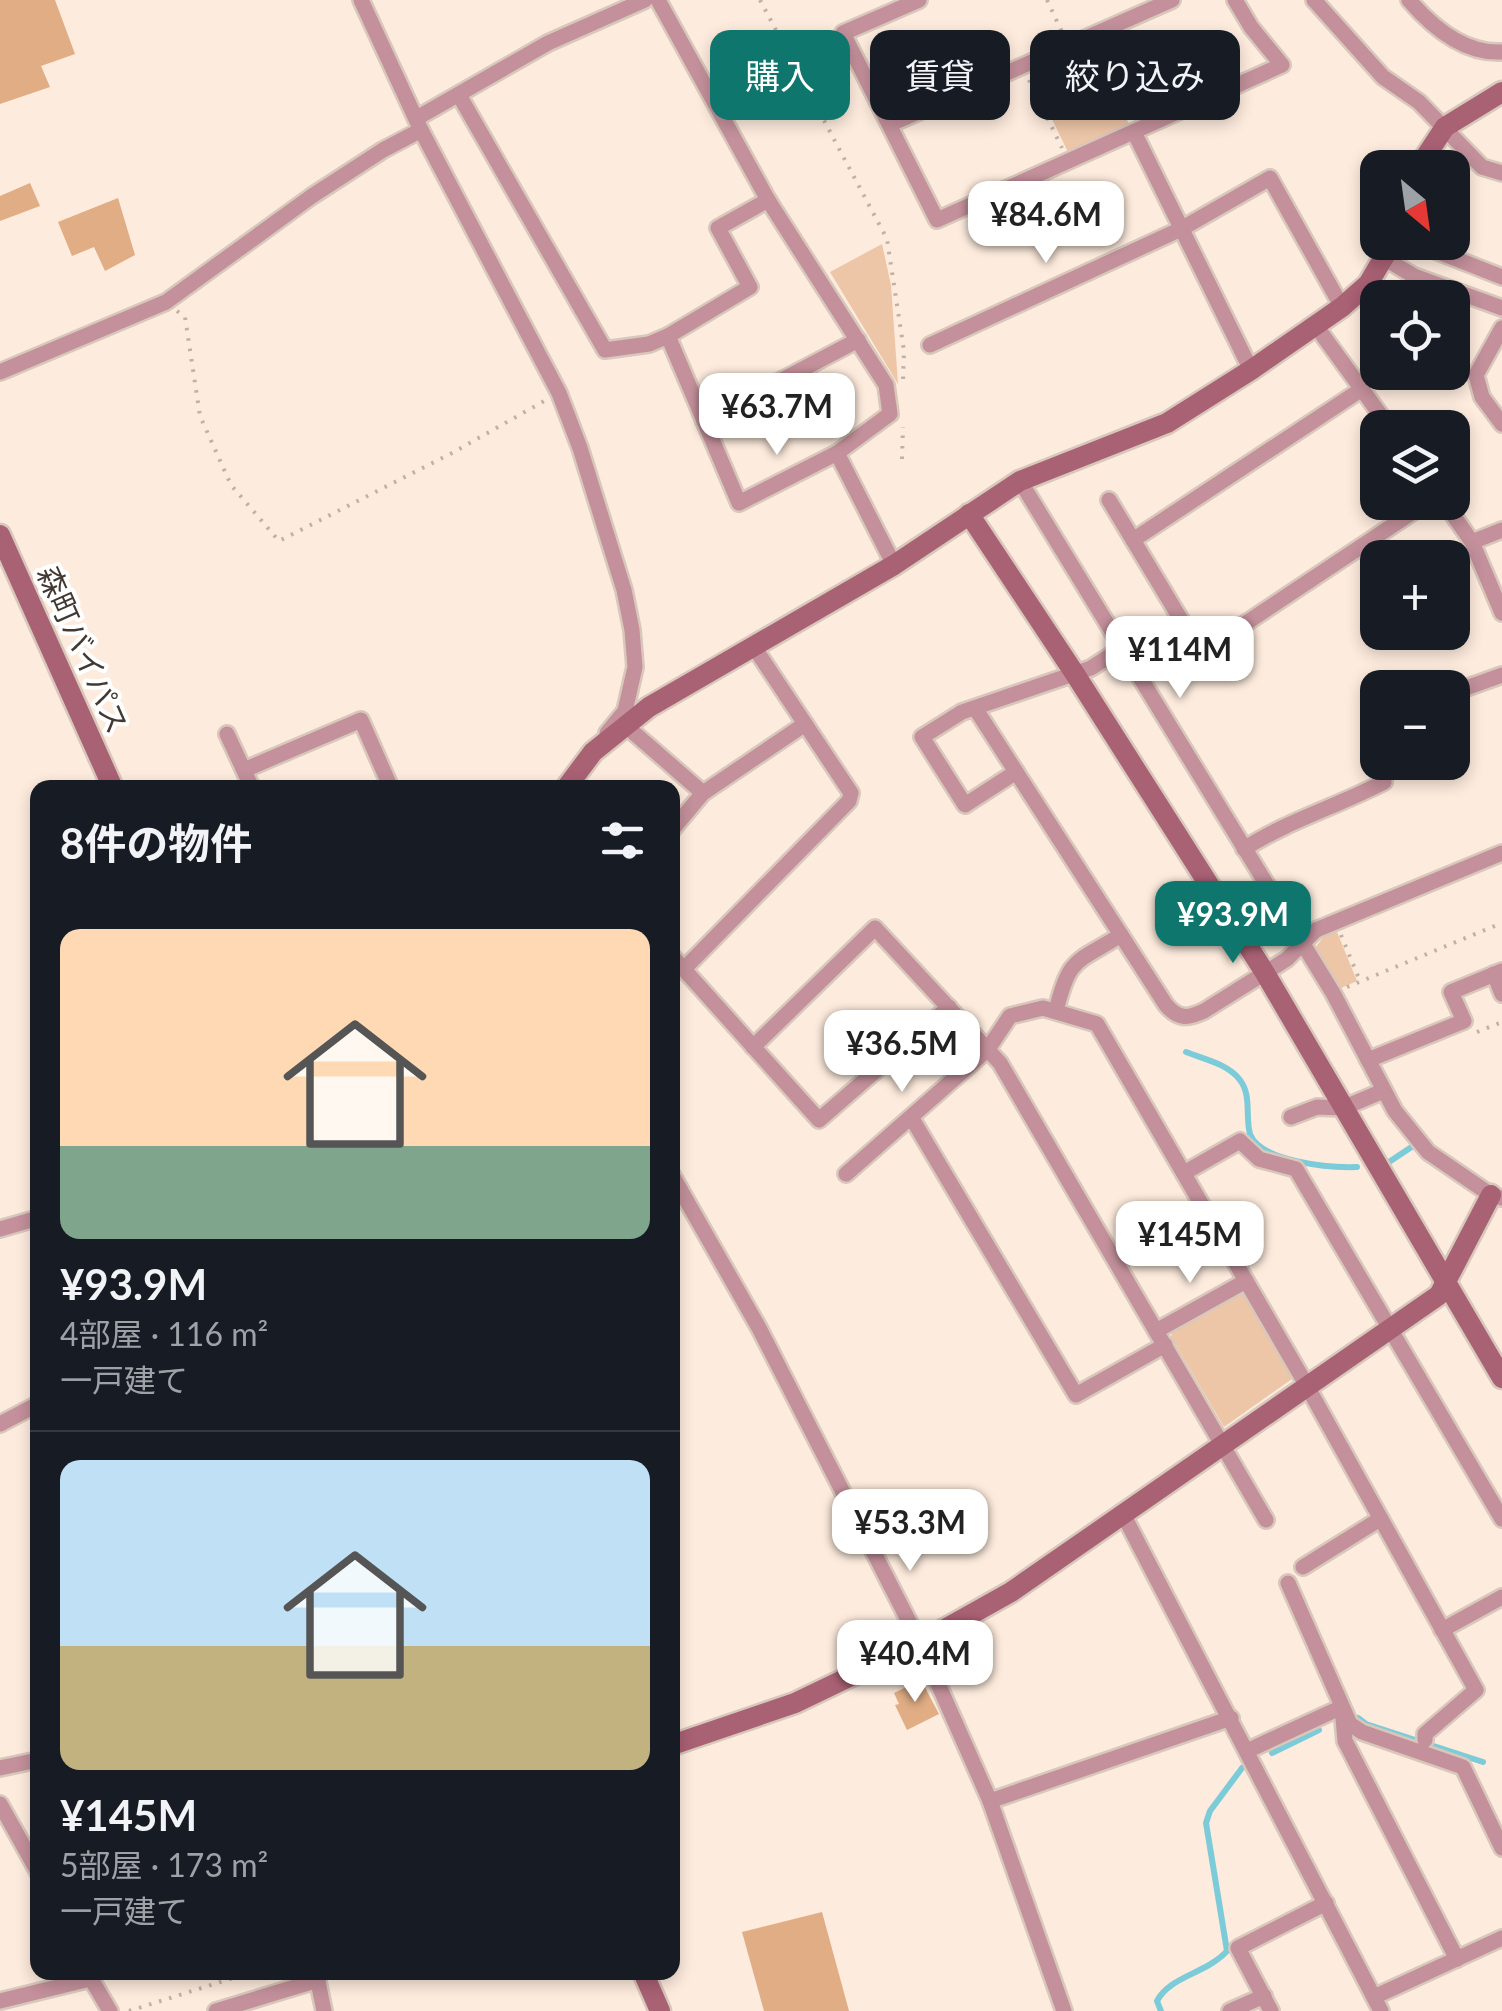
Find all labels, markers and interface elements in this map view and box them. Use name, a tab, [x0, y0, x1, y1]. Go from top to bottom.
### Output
chip: 購入	[710, 30, 850, 120]
chip: 賃貸	[870, 30, 1010, 120]
chip: 絞り込み	[1030, 30, 1240, 120]
north arrow	[1360, 150, 1470, 260]
map controls	[1360, 150, 1470, 780]
pin: ¥84.6M	[965, 181, 1127, 266]
text: ¥84.6M	[990, 194, 1102, 233]
button: locate	[1360, 280, 1470, 390]
pin: ¥63.7M	[696, 373, 858, 458]
text: ¥63.7M	[721, 386, 833, 425]
button: layers	[1360, 410, 1470, 520]
button: +	[1360, 540, 1470, 650]
street label: 森町バイパス	[31, 560, 137, 738]
pin: ¥114M	[1110, 616, 1250, 701]
text: ¥114M	[1128, 629, 1232, 668]
button: −	[1360, 670, 1470, 780]
icon: filters	[595, 813, 650, 868]
text: 8件の物件	[60, 818, 252, 868]
pin: ¥93.9M	[1152, 881, 1314, 966]
text: ¥93.9M	[1177, 894, 1289, 933]
icon: home	[265, 994, 445, 1174]
pin: ¥36.5M	[821, 1010, 983, 1095]
text: ¥36.5M	[846, 1023, 958, 1062]
pin: ¥145M	[1120, 1201, 1260, 1286]
text: ¥145M	[1138, 1214, 1242, 1253]
text: ¥93.9M	[60, 1259, 207, 1309]
text: 4部屋 · 116 m²	[60, 1314, 268, 1353]
text: 一戸建て	[60, 1360, 188, 1399]
pin: ¥53.3M	[829, 1489, 991, 1574]
text: ¥53.3M	[854, 1502, 966, 1541]
icon: home	[265, 1525, 445, 1705]
pin: ¥40.4M	[834, 1620, 996, 1705]
text: ¥40.4M	[859, 1633, 971, 1672]
text: ¥145M	[60, 1790, 197, 1840]
text: 5部屋 · 173 m²	[60, 1845, 268, 1884]
text: 一戸建て	[60, 1891, 188, 1930]

